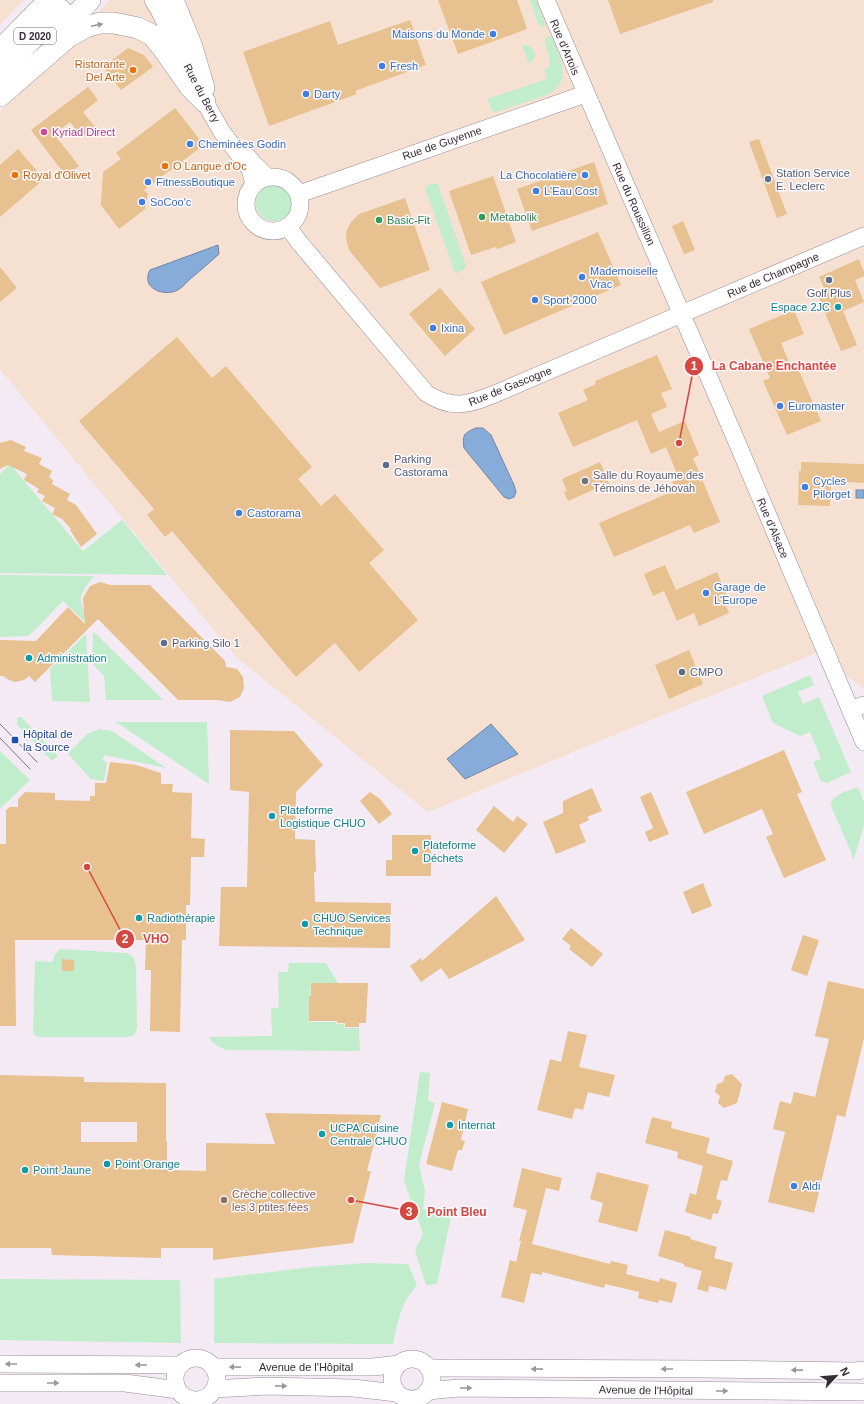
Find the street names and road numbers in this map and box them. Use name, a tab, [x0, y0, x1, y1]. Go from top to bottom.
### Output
street label: Rue d'Artois	[548, 17, 582, 77]
road number: D 2020	[14, 28, 56, 44]
street label: Rue du Berry	[181, 62, 223, 125]
street label: Rue de Guyenne	[401, 124, 483, 162]
street label: Rue du Roussillon	[610, 161, 658, 247]
street label: Rue de Champagne	[725, 250, 821, 300]
street label: Rue de Gascogne	[467, 364, 553, 408]
street label: Rue d'Alsace	[755, 496, 791, 560]
street label: Avenue de l'Hôpital	[259, 1361, 353, 1373]
street label: Avenue de l'Hôpital	[599, 1383, 693, 1397]

